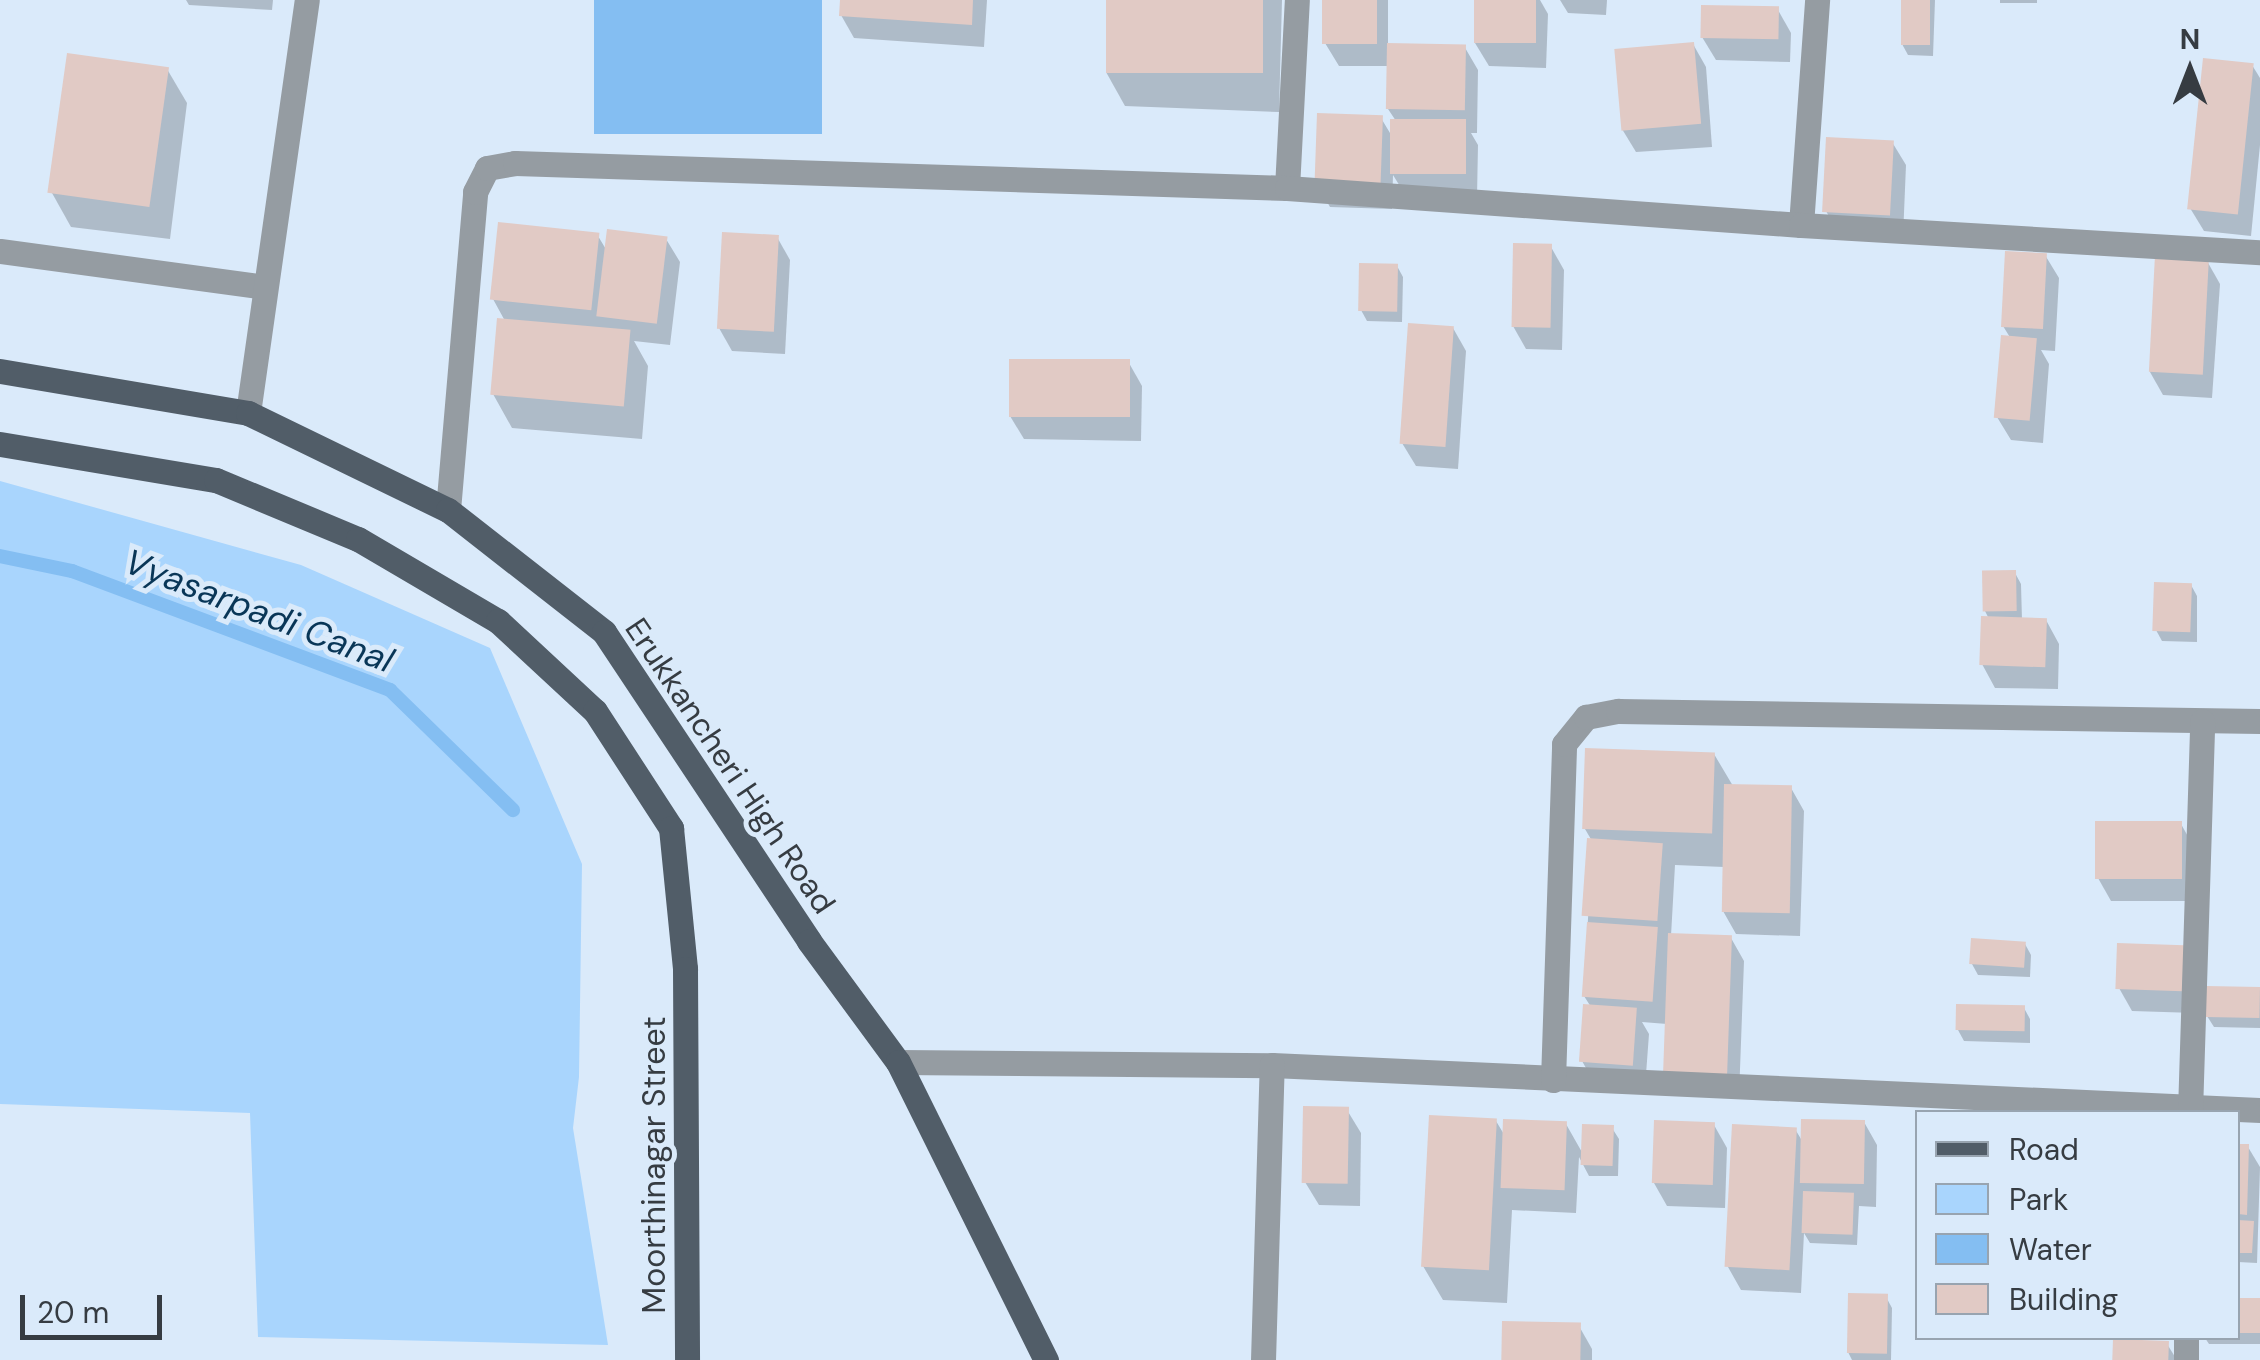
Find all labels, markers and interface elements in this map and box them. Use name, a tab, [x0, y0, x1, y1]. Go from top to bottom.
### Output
north arrow	[2140, 20, 2240, 120]
text: N	[2180, 21, 2200, 58]
water label: Vyasarpadi Canal	[119, 540, 399, 682]
street label: Erukkancheri High Road	[617, 611, 843, 921]
street label: Moorthinagar Street	[635, 1016, 673, 1314]
legend	[1915, 1110, 2240, 1340]
text: Road	[2009, 1130, 2079, 1169]
text: Park	[2009, 1180, 2068, 1219]
text: Water	[2009, 1230, 2092, 1269]
scale bar	[25, 1275, 168, 1337]
text: Building	[2009, 1280, 2118, 1319]
text: 20 m	[37, 1293, 109, 1332]

